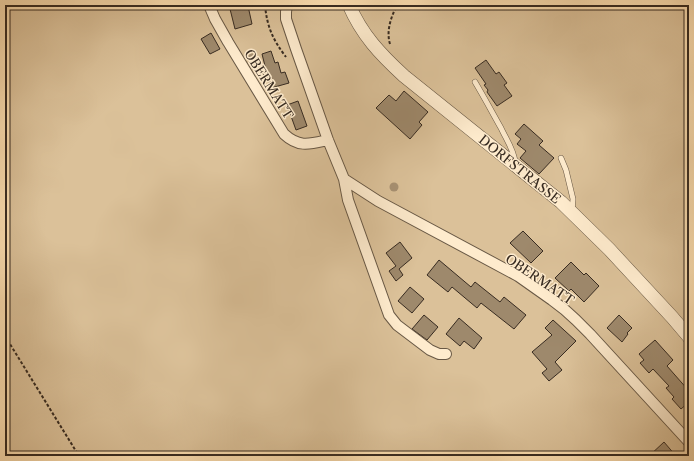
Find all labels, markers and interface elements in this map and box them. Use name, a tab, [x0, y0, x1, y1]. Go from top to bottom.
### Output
street label: OBERMATT	[241, 46, 297, 122]
street label: DORFSTRASSE	[476, 131, 564, 207]
street label: OBERMATT	[503, 250, 578, 308]

